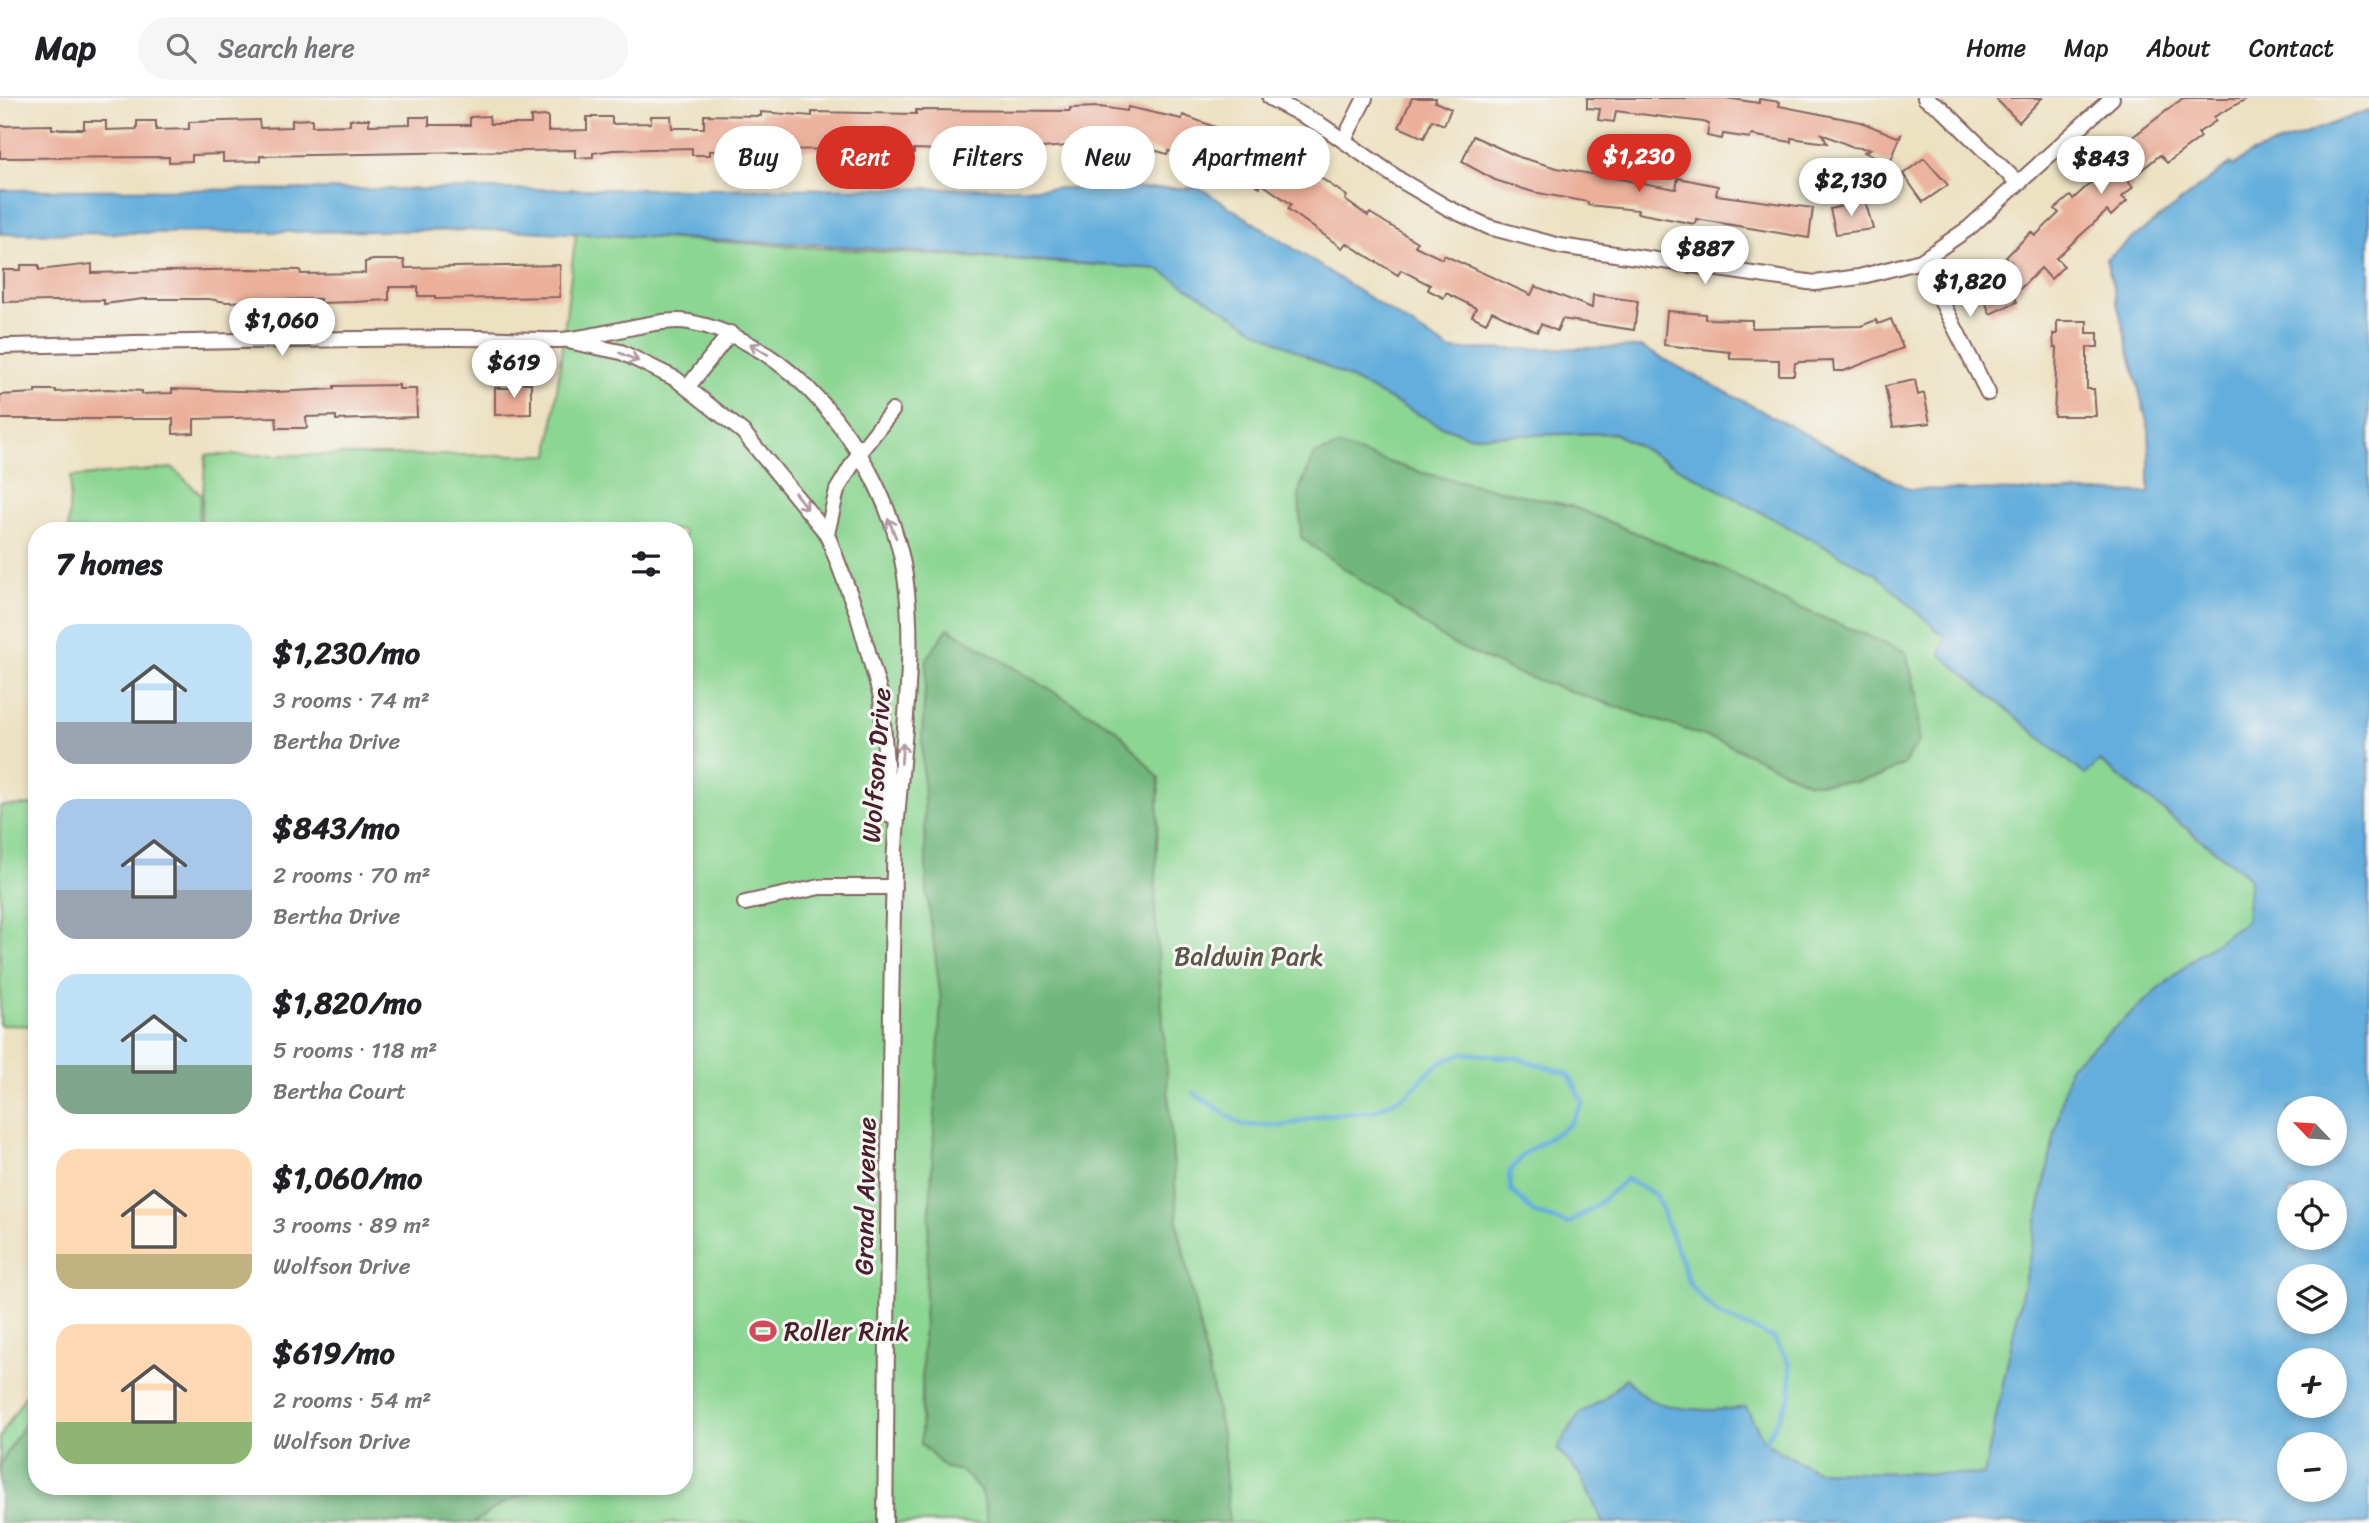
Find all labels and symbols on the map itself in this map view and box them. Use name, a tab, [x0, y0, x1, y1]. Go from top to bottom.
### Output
pin: $1,230	[1582, 134, 1696, 194]
pin: $843	[2060, 136, 2142, 196]
pin: $2,130	[1794, 158, 1908, 218]
pin: $887	[1664, 226, 1746, 286]
pin: $1,820	[1913, 260, 2027, 319]
pin: $1,060	[225, 299, 339, 358]
pin: $619	[473, 341, 555, 400]
one-way arrow	[750, 341, 769, 356]
one-way arrow	[618, 351, 639, 364]
one-way arrow	[793, 492, 808, 510]
one-way arrow	[885, 517, 898, 539]
street label: Wolfson Drive	[848, 686, 904, 844]
one-way arrow	[895, 742, 908, 765]
park label: Baldwin Park	[1174, 933, 1324, 979]
north arrow	[2277, 1096, 2347, 1166]
street label: Grand Avenue	[841, 1117, 889, 1275]
place label: Roller Rink	[784, 1308, 910, 1354]
sports icon: Roller Rink	[748, 1316, 778, 1346]

